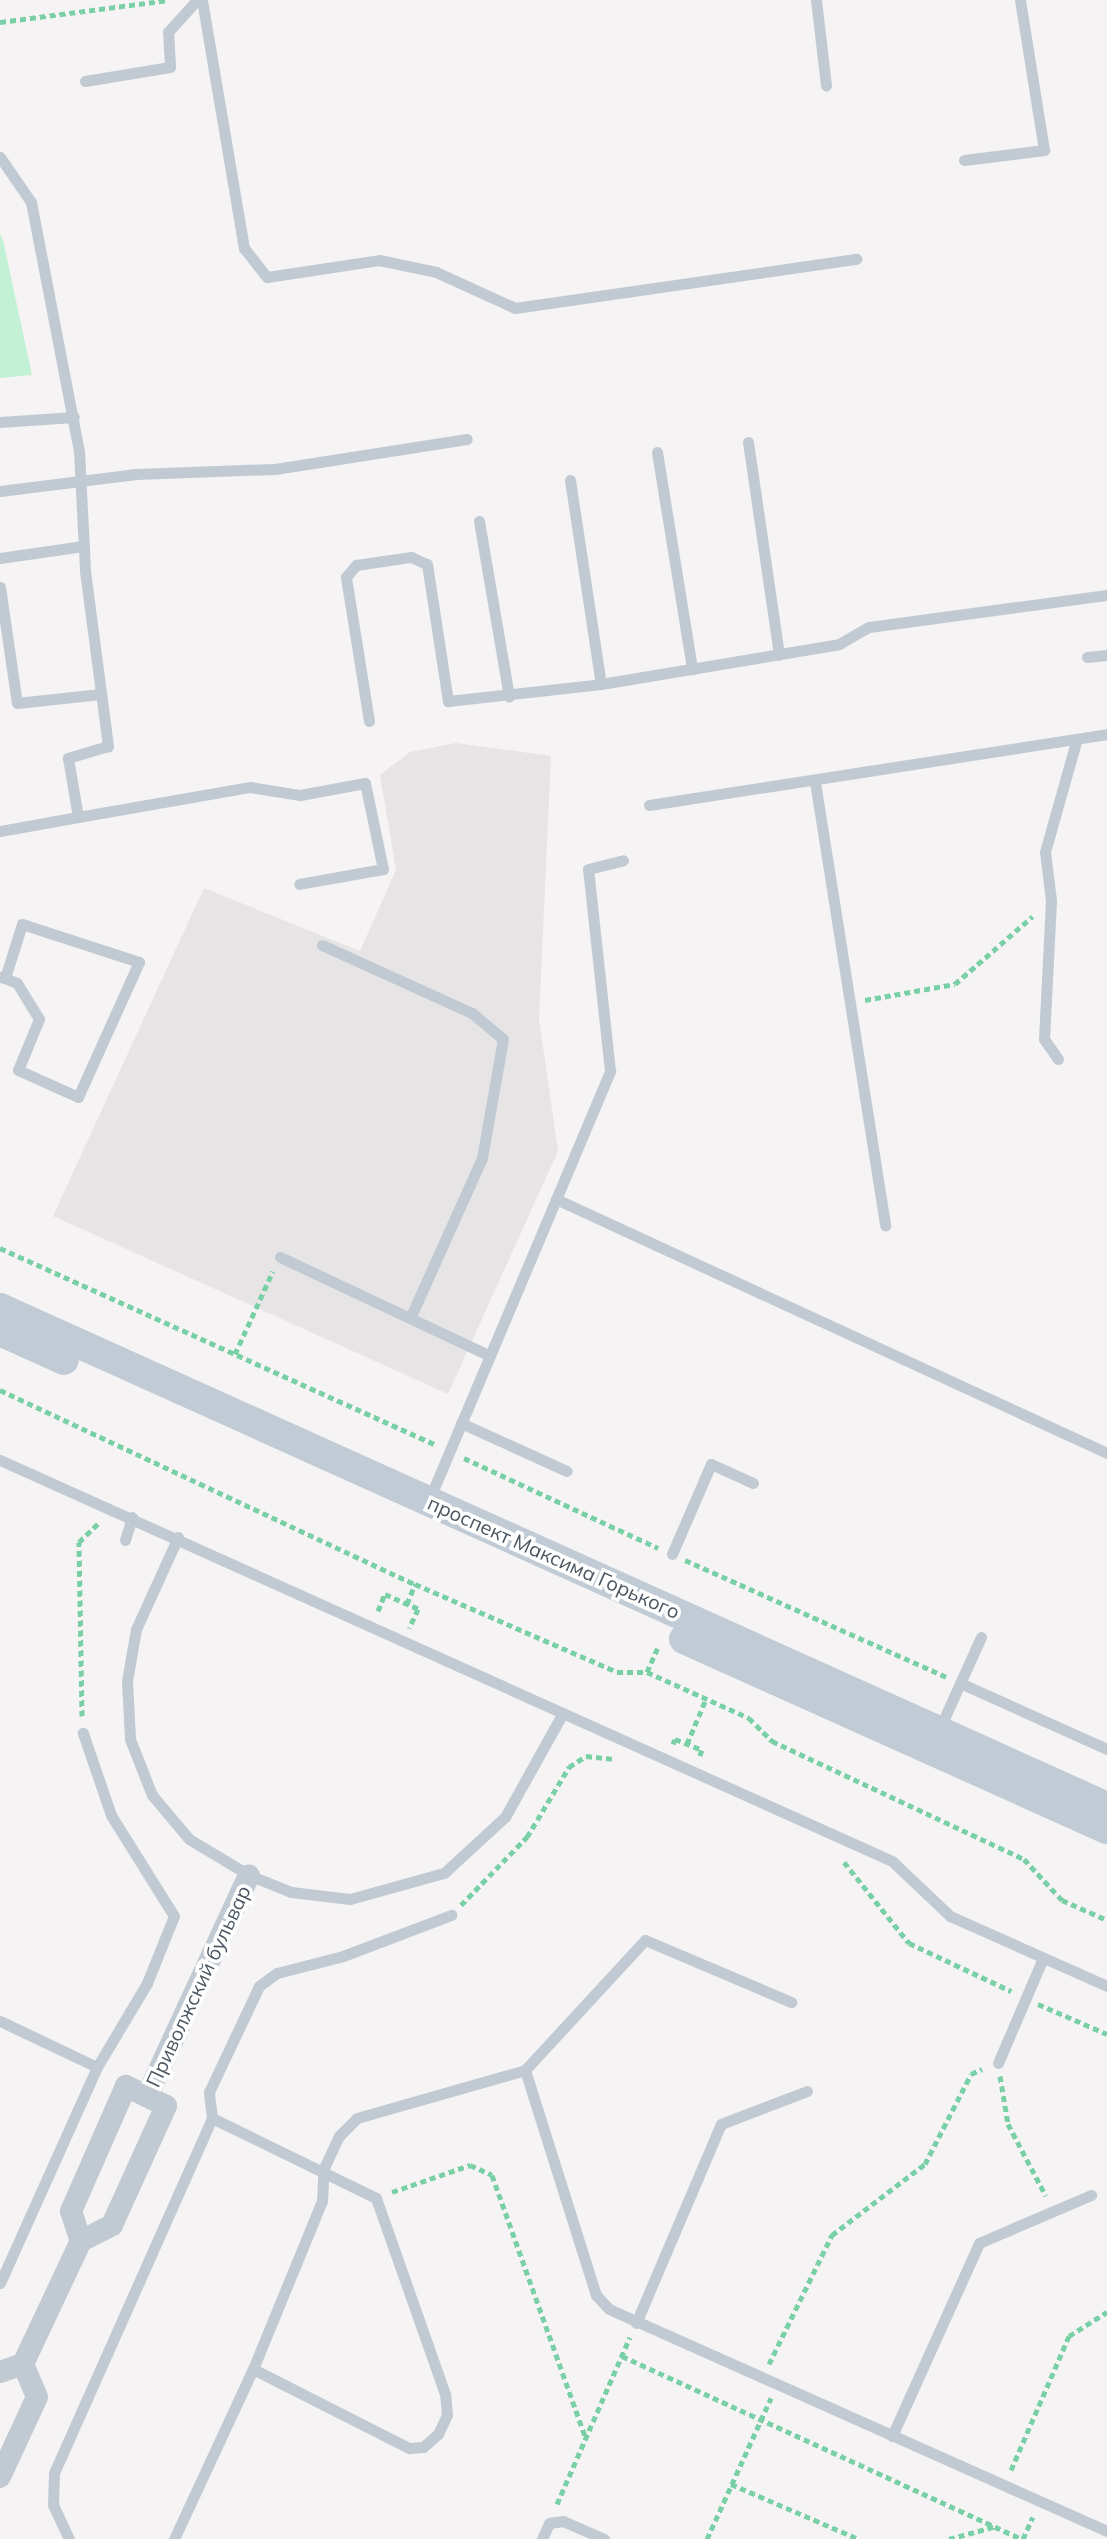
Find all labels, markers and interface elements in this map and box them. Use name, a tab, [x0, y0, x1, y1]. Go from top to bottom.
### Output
street label: проспект Максима Горького	[424, 1490, 684, 1624]
street label: Приволжский бульвар	[141, 1881, 255, 2091]

